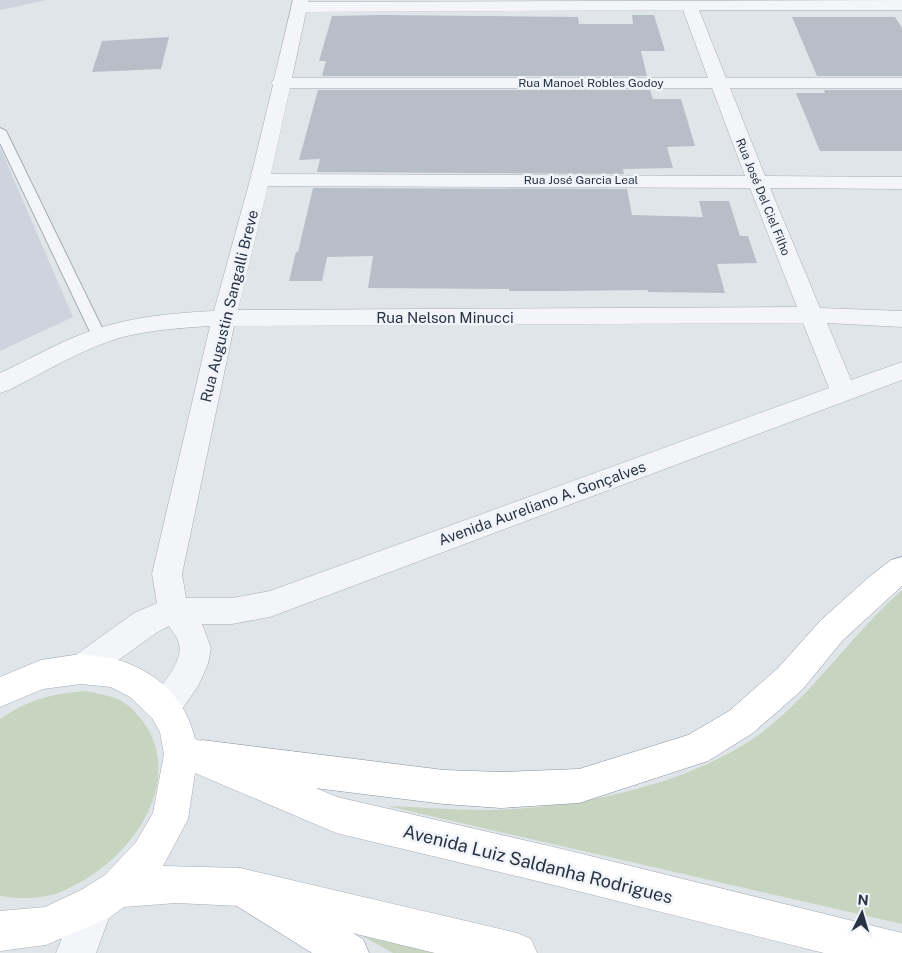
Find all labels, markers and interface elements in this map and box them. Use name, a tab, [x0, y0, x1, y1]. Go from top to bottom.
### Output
street label: Rua Manoel Robles Godoy	[518, 76, 664, 90]
street label: Rua José Del Ciel Filho	[733, 136, 793, 258]
street label: Rua José Garcia Leal	[524, 173, 639, 187]
street label: Rua Augustin Sangalli Breve	[197, 208, 261, 404]
street label: Rua Nelson Minucci	[376, 309, 514, 326]
street label: Avenida Aureliano A. Gonçalves	[436, 457, 648, 549]
street label: Avenida Luiz Saldanha Rodrigues	[401, 820, 675, 908]
north arrow	[837, 888, 887, 938]
text: N	[857, 892, 869, 908]

